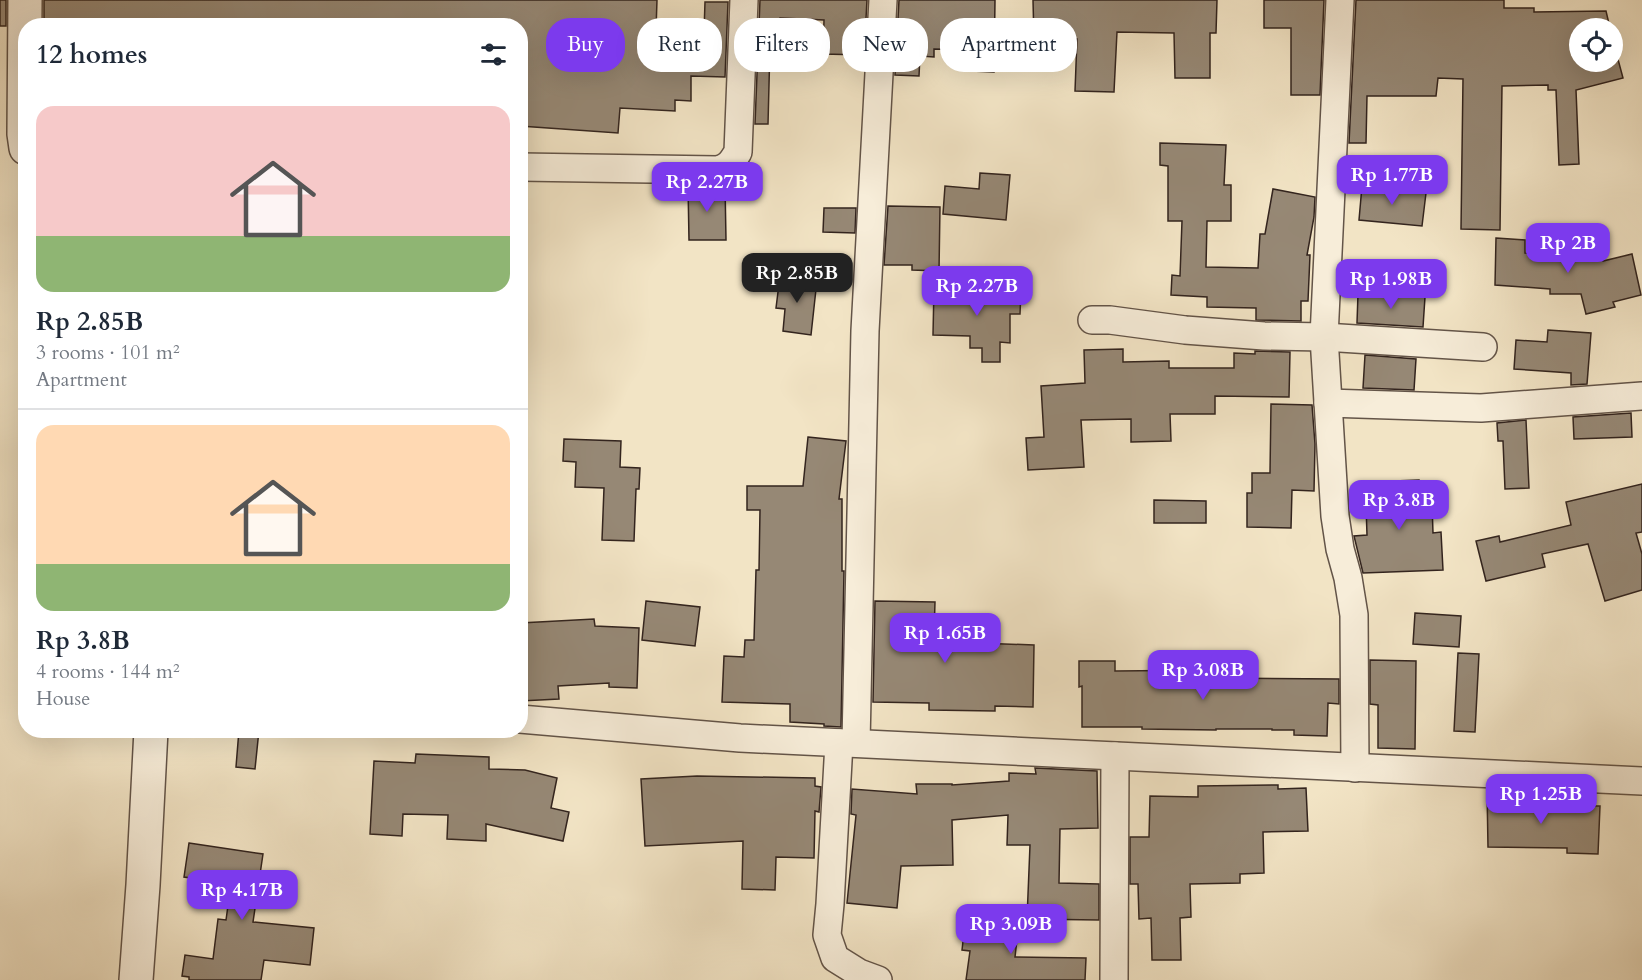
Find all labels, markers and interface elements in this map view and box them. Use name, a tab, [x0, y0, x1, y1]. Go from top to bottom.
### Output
chip: Buy	[546, 18, 625, 72]
chip: Rent	[637, 18, 722, 72]
chip: Filters	[734, 18, 830, 72]
chip: New	[842, 18, 928, 72]
chip: Apartment	[940, 18, 1077, 72]
map controls	[1569, 18, 1623, 72]
button: locate	[1569, 18, 1623, 72]
text: 12 homes	[36, 37, 147, 72]
icon: filters	[477, 38, 510, 71]
icon: home	[219, 145, 327, 253]
pin: Rp 1.77B	[1330, 155, 1454, 206]
text: Rp 1.77B	[1351, 161, 1433, 188]
pin: Rp 2.27B	[645, 162, 769, 213]
text: Rp 2.27B	[666, 168, 748, 195]
pin: Rp 2B	[1526, 223, 1610, 274]
text: Rp 2B	[1540, 229, 1596, 256]
pin: Rp 2.85B	[735, 253, 859, 304]
text: Rp 2.85B	[756, 259, 838, 286]
pin: Rp 1.98B	[1329, 259, 1453, 310]
text: Rp 1.98B	[1350, 265, 1432, 292]
pin: Rp 2.27B	[915, 266, 1039, 317]
text: Rp 2.27B	[936, 272, 1018, 299]
text: Rp 2.85B	[36, 304, 143, 339]
text: 3 rooms · 101 m²	[36, 339, 180, 366]
text: Apartment	[36, 366, 127, 393]
icon: home	[219, 464, 327, 572]
pin: Rp 3.8B	[1344, 480, 1454, 531]
text: Rp 3.8B	[1363, 486, 1435, 513]
pin: Rp 1.65B	[883, 613, 1007, 664]
text: Rp 1.65B	[904, 619, 986, 646]
text: Rp 3.8B	[36, 623, 130, 658]
pin: Rp 3.08B	[1141, 650, 1265, 701]
text: Rp 3.08B	[1162, 656, 1244, 683]
text: 4 rooms · 144 m²	[36, 658, 180, 685]
text: House	[36, 685, 90, 712]
pin: Rp 1.25B	[1479, 774, 1603, 825]
text: Rp 1.25B	[1500, 780, 1582, 807]
pin: Rp 4.17B	[180, 870, 304, 921]
text: Rp 4.17B	[201, 876, 283, 903]
pin: Rp 3.09B	[949, 904, 1073, 955]
text: Rp 3.09B	[970, 910, 1052, 937]

